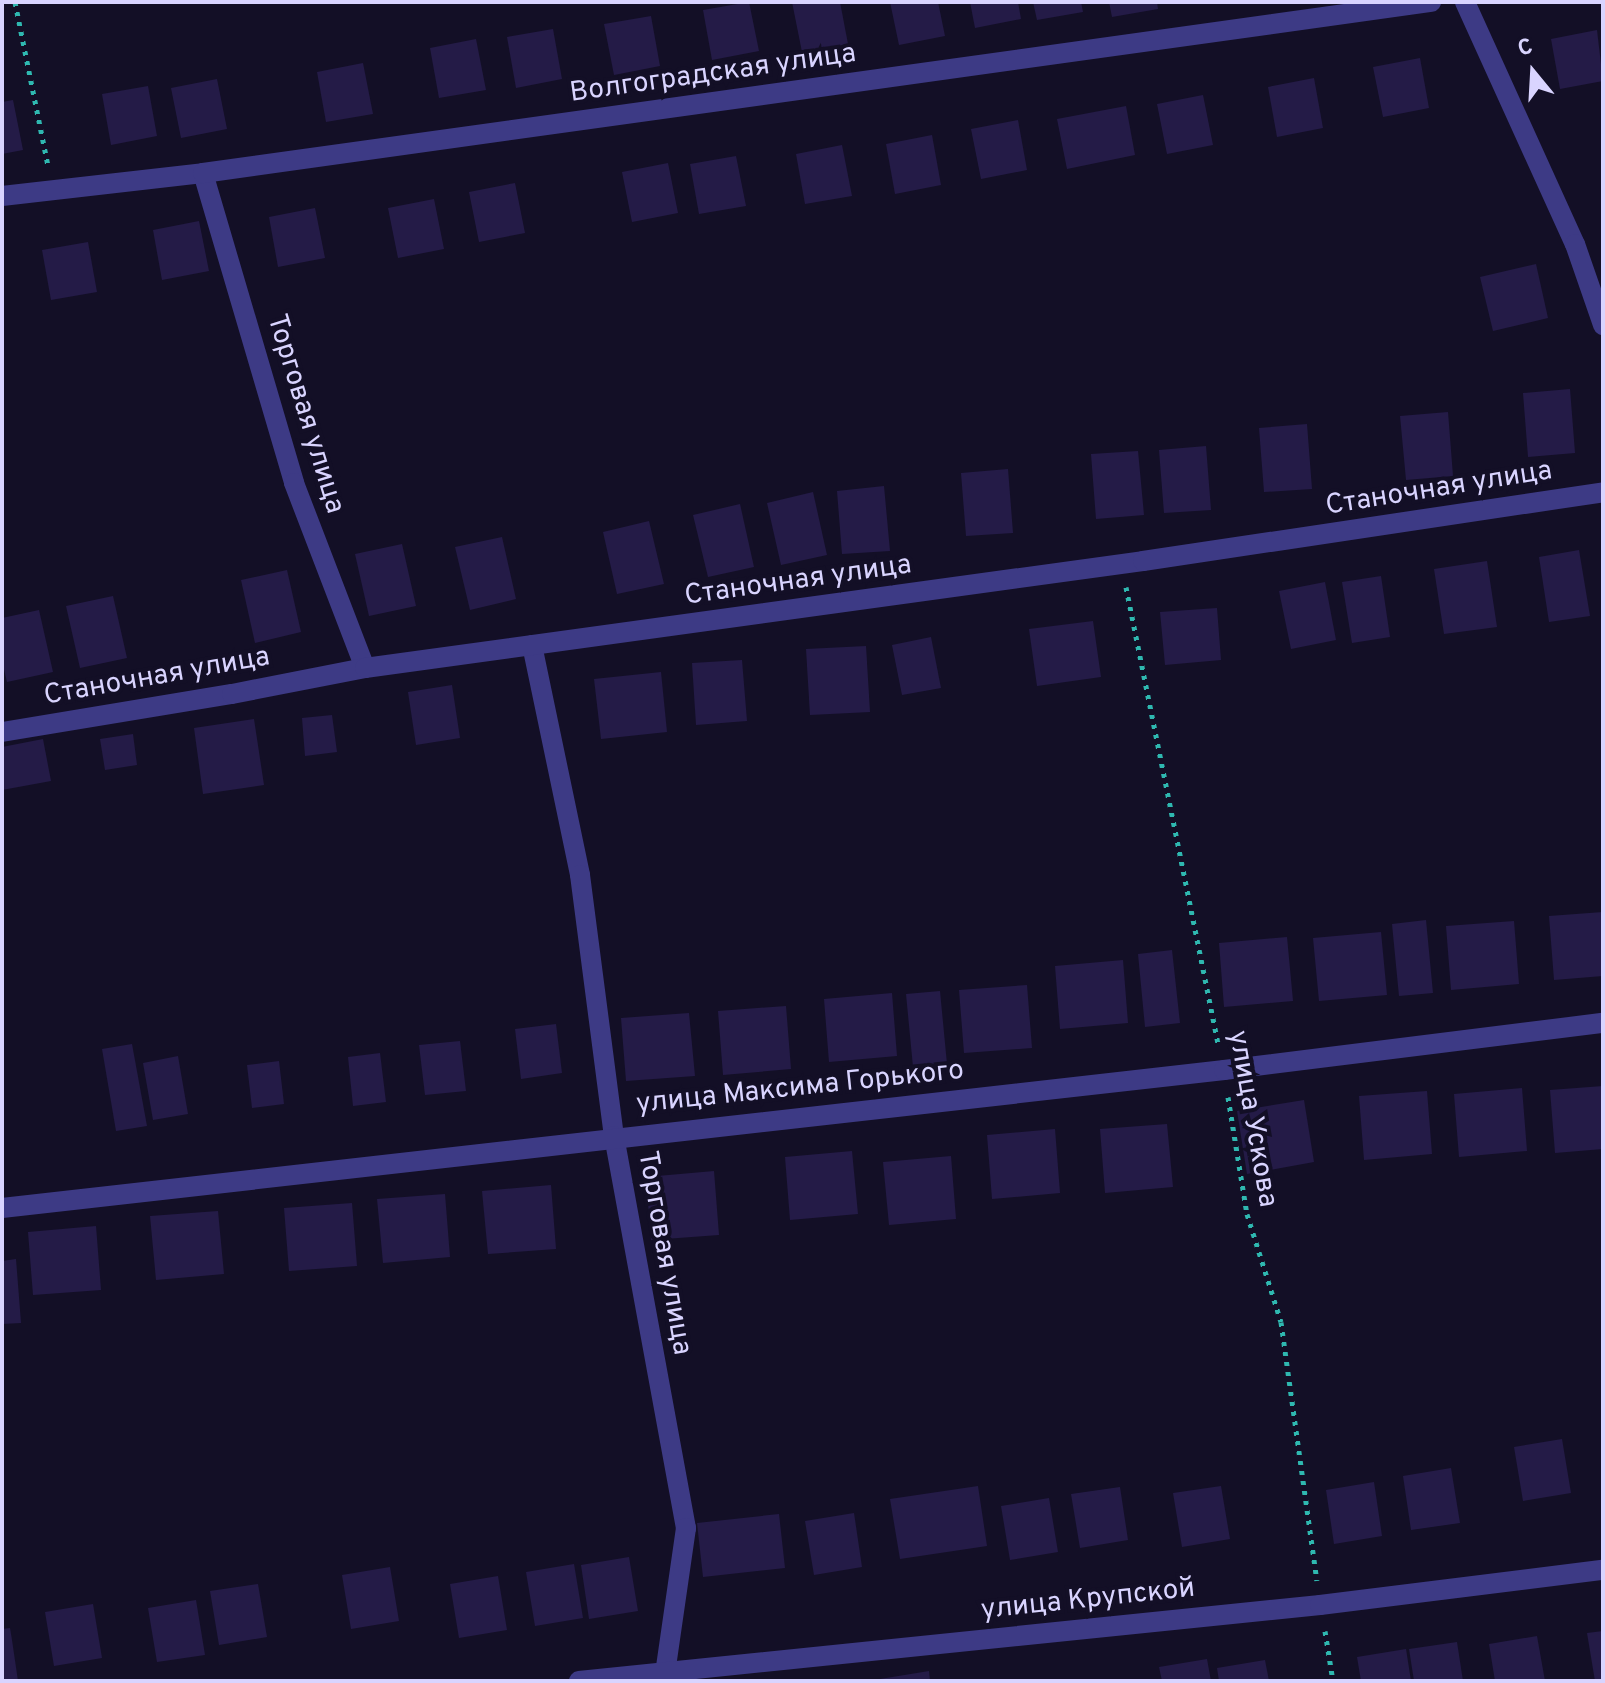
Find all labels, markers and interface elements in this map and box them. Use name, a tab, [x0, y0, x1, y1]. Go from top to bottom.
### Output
north arrow	[1493, 32, 1573, 112]
text: С	[1515, 34, 1536, 64]
street label: Волгоградская улица	[568, 37, 858, 111]
street label: Торговая улица	[259, 310, 351, 518]
street label: Станочная улица	[1323, 455, 1555, 523]
street label: Станочная улица	[682, 548, 914, 614]
street label: Станочная улица	[41, 641, 273, 713]
street label: улица Ускова	[1220, 1028, 1284, 1210]
street label: улица Максима Горького	[634, 1054, 966, 1122]
street label: Торговая улица	[630, 1148, 698, 1358]
street label: улица Крупской	[979, 1572, 1197, 1628]

